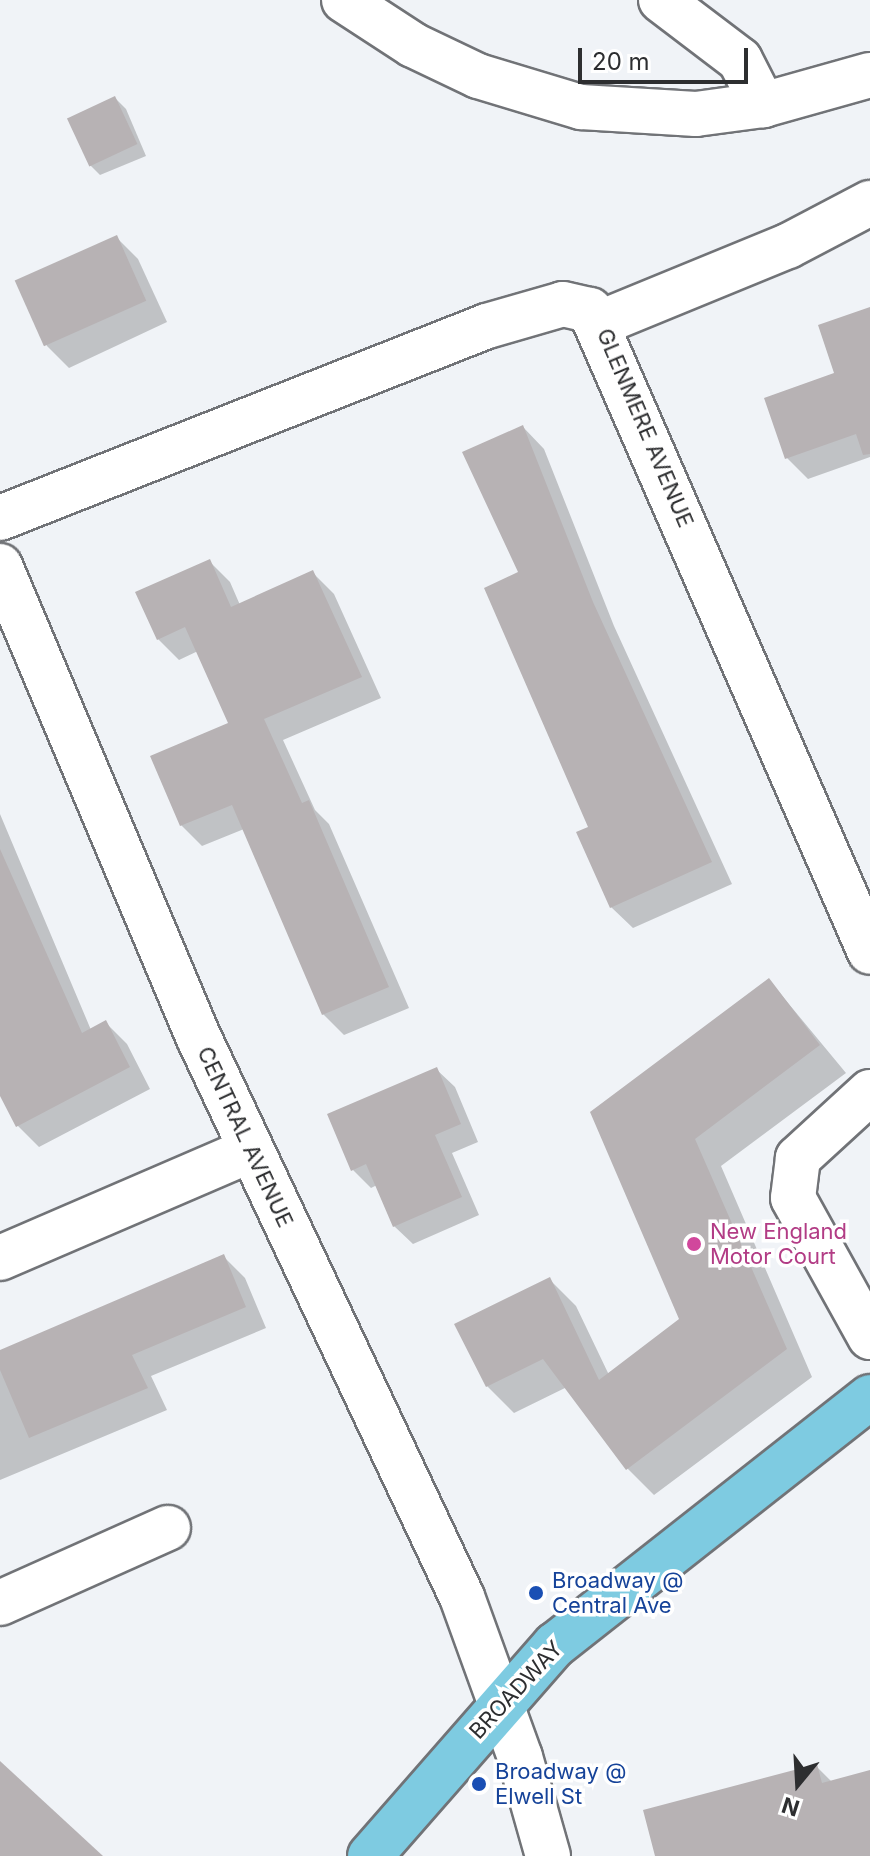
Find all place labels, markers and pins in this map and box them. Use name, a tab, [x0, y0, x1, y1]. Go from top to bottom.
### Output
place label: New England Motor Court	[710, 1218, 847, 1270]
marker: New England Motor Court	[685, 1235, 703, 1253]
place label: Broadway @ Central Ave	[552, 1567, 683, 1618]
marker: Broadway @ Central Ave	[527, 1584, 545, 1602]
place label: Broadway @ Elwell St	[495, 1758, 626, 1810]
marker: Broadway @ Elwell St	[470, 1775, 488, 1793]

